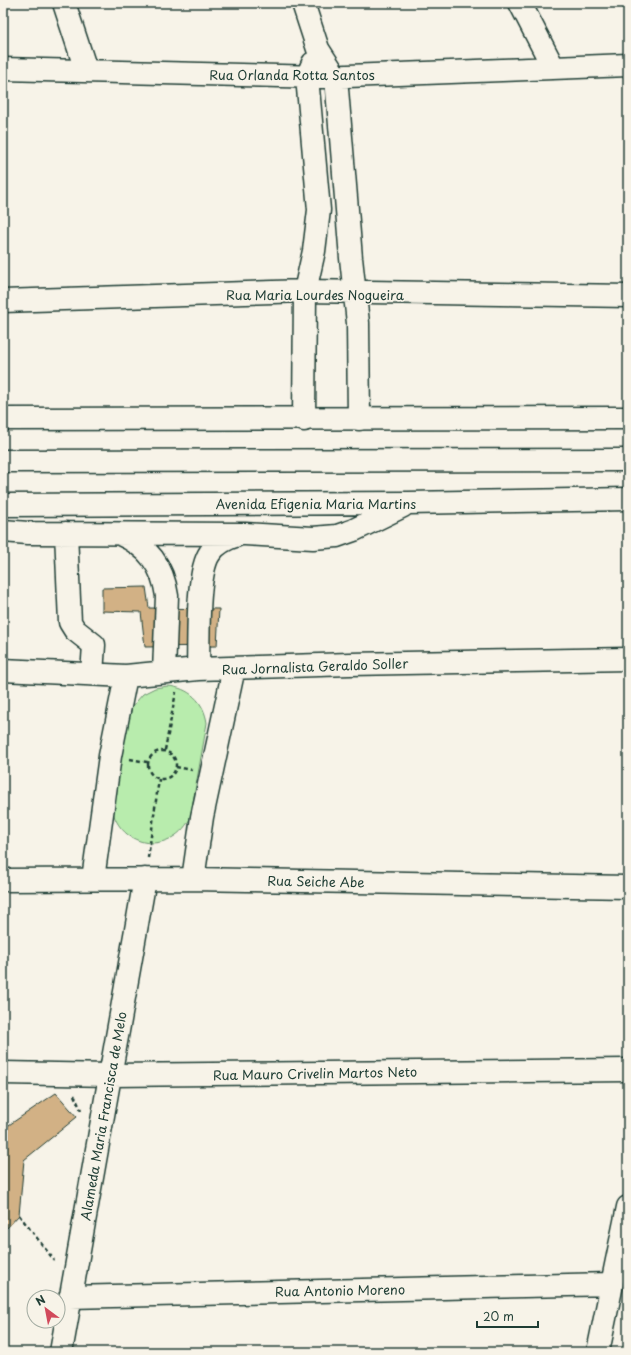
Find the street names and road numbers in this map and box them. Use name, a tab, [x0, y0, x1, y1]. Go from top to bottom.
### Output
street label: Rua Orlanda Rotta Santos	[209, 65, 375, 84]
street label: Rua Maria Lourdes Nogueira	[226, 285, 405, 304]
street label: Avenida Efigenia Maria Martins	[216, 494, 416, 513]
street label: Rua Jornalista Geraldo Soller	[221, 653, 410, 679]
street label: Rua Seiche Abe	[267, 871, 365, 891]
street label: Alameda Maria Francisca de Melo	[75, 1010, 131, 1222]
street label: Rua Mauro Crivelin Martos Neto	[213, 1062, 417, 1084]
street label: Rua Antonio Moreno	[275, 1279, 405, 1301]

